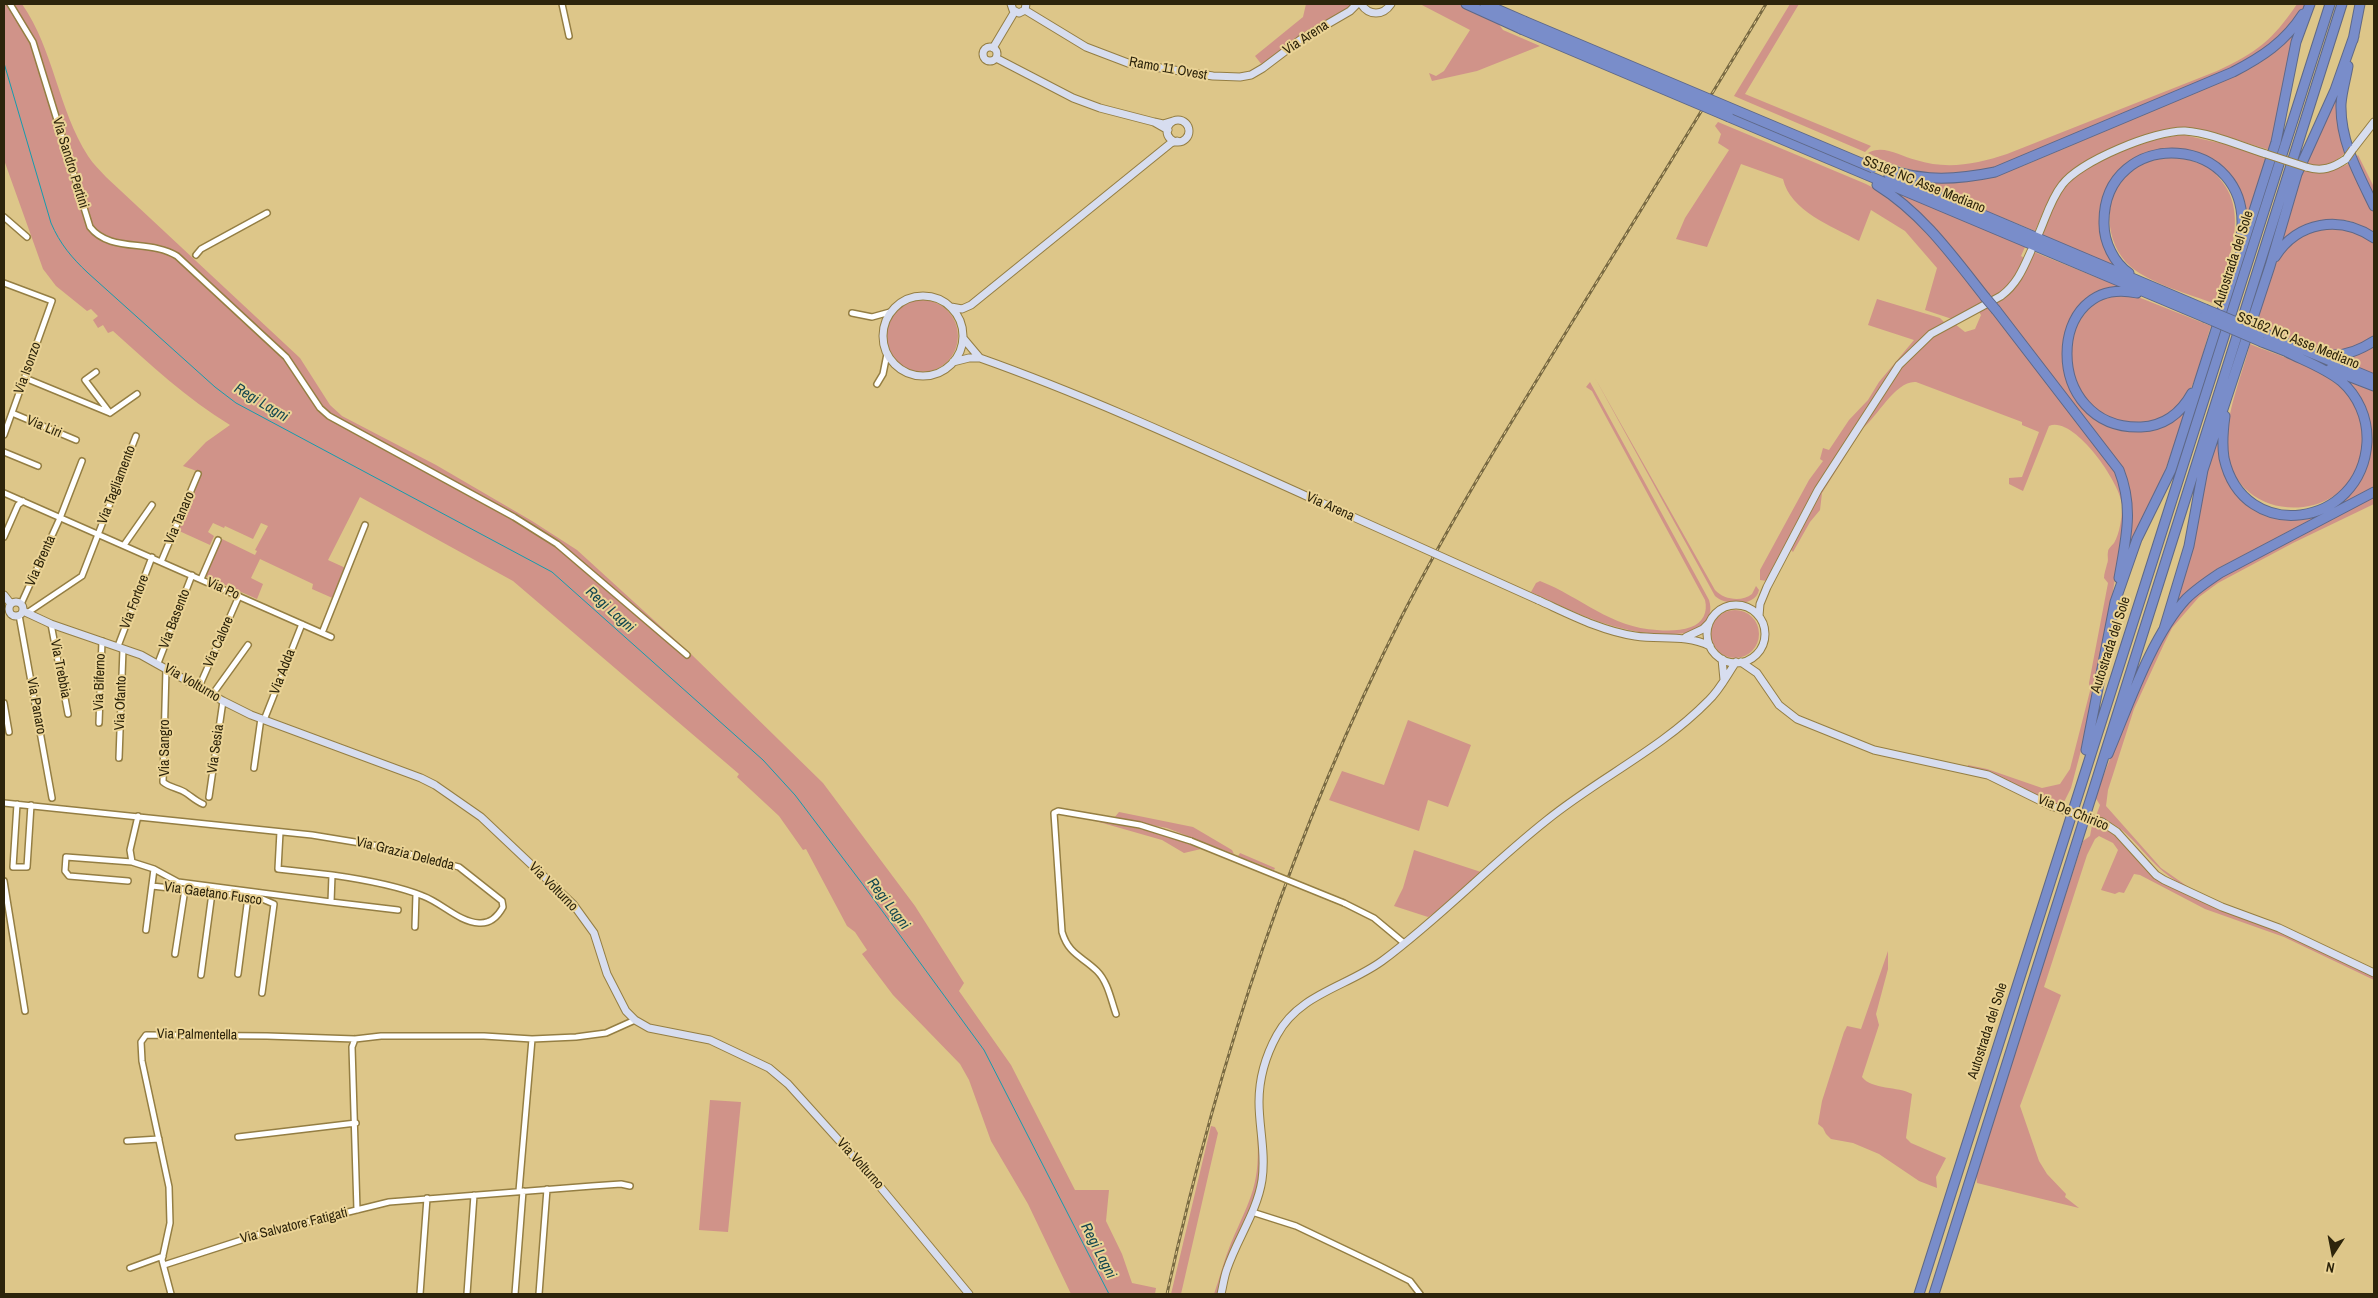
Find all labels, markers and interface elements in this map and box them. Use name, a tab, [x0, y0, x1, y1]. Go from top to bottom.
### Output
street label: Via Arena	[1280, 17, 1332, 59]
street label: Ramo 11 Ovest	[1128, 54, 1208, 84]
street label: Via Sandro Pertini	[48, 115, 92, 211]
street label: SS162 NC Asse Mediano	[1860, 153, 1988, 217]
street label: Autostrada del Sole	[2211, 209, 2257, 309]
street label: SS162 NC Asse Mediano	[2234, 309, 2362, 373]
street label: Via Isonzo	[11, 340, 45, 396]
water label: Regi Lagni	[231, 380, 291, 426]
street label: Via Liri	[24, 412, 64, 442]
street label: Via Tagliamento	[94, 443, 140, 527]
street label: Via Tanaro	[161, 489, 199, 547]
street label: Via Arena	[1303, 489, 1357, 525]
street label: Via Brenta	[22, 533, 60, 589]
street label: Via Fortore	[117, 573, 153, 631]
street label: Via Po	[204, 574, 242, 604]
water label: Regi Lagni	[582, 583, 638, 637]
street label: Via Basento	[156, 587, 194, 651]
street label: Autostrada del Sole	[2088, 595, 2134, 695]
street label: Via Calore	[200, 614, 238, 670]
street label: Via Trebbia	[46, 638, 74, 700]
street label: Via Adda	[267, 647, 299, 697]
street label: Via Biferno	[91, 653, 109, 711]
street label: Via Volturno	[161, 660, 223, 706]
street label: Via Ofanto	[112, 675, 130, 731]
street label: Via Panaro	[23, 676, 49, 736]
street label: Via Sangro	[157, 719, 173, 777]
street label: Via Sesia	[204, 723, 228, 775]
street label: Via De Chirico	[2035, 791, 2111, 835]
street label: Via Grazia Deledda	[354, 834, 456, 874]
street label: Via Volturno	[525, 859, 581, 915]
water label: Regi Lagni	[863, 875, 913, 933]
street label: Via Gaetano Fusco	[163, 879, 263, 909]
street label: Autostrada del Sole	[1965, 981, 2011, 1081]
street label: Via Palmentella	[157, 1026, 237, 1044]
street label: Via Volturno	[833, 1135, 887, 1193]
street label: Via Salvatore Fatigati	[238, 1205, 350, 1247]
water label: Regi Lagni	[1076, 1220, 1120, 1282]
north arrow	[2308, 1228, 2358, 1278]
text: N	[2324, 1258, 2336, 1277]

